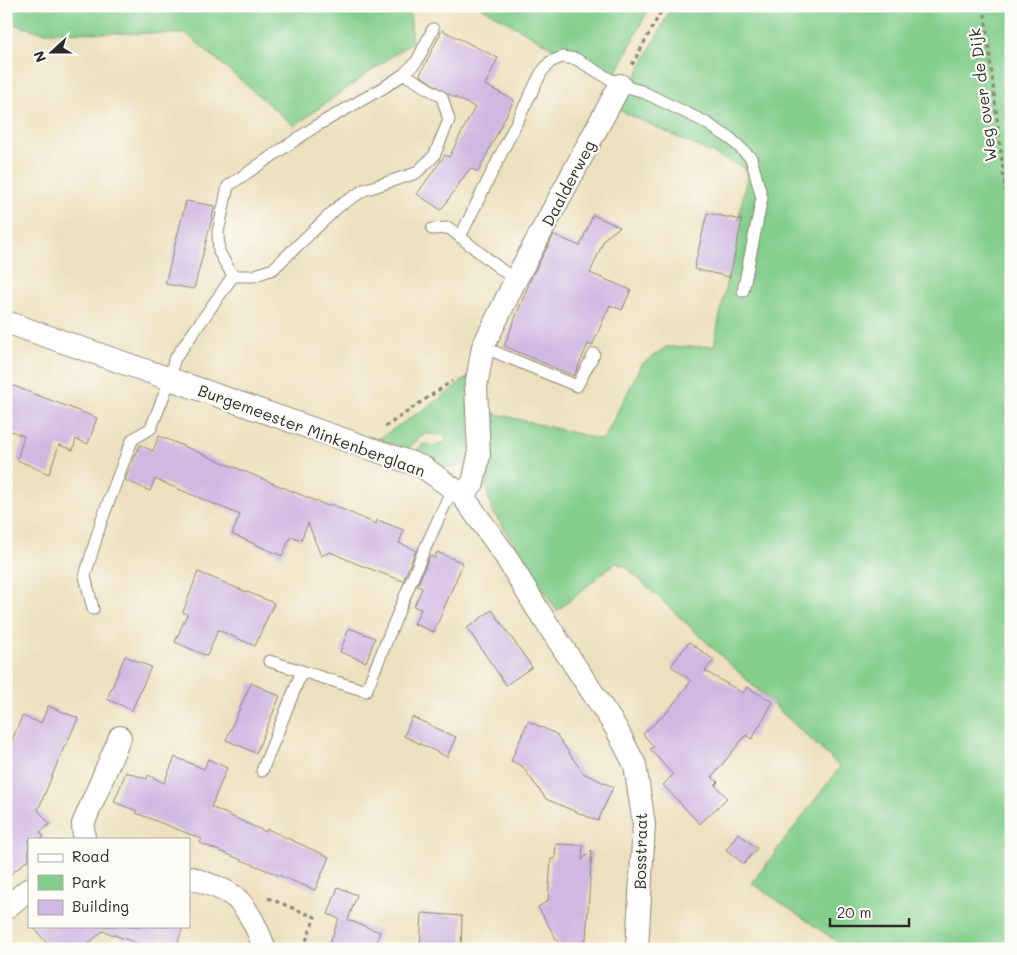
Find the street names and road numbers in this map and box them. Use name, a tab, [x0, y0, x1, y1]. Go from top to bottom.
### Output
street label: Weg over de Dijk	[963, 27, 1001, 163]
street label: Daalderweg	[537, 136, 599, 230]
street label: Burgemeester Minkenberglaan	[195, 379, 429, 481]
street label: Bosstraat	[629, 812, 651, 890]

